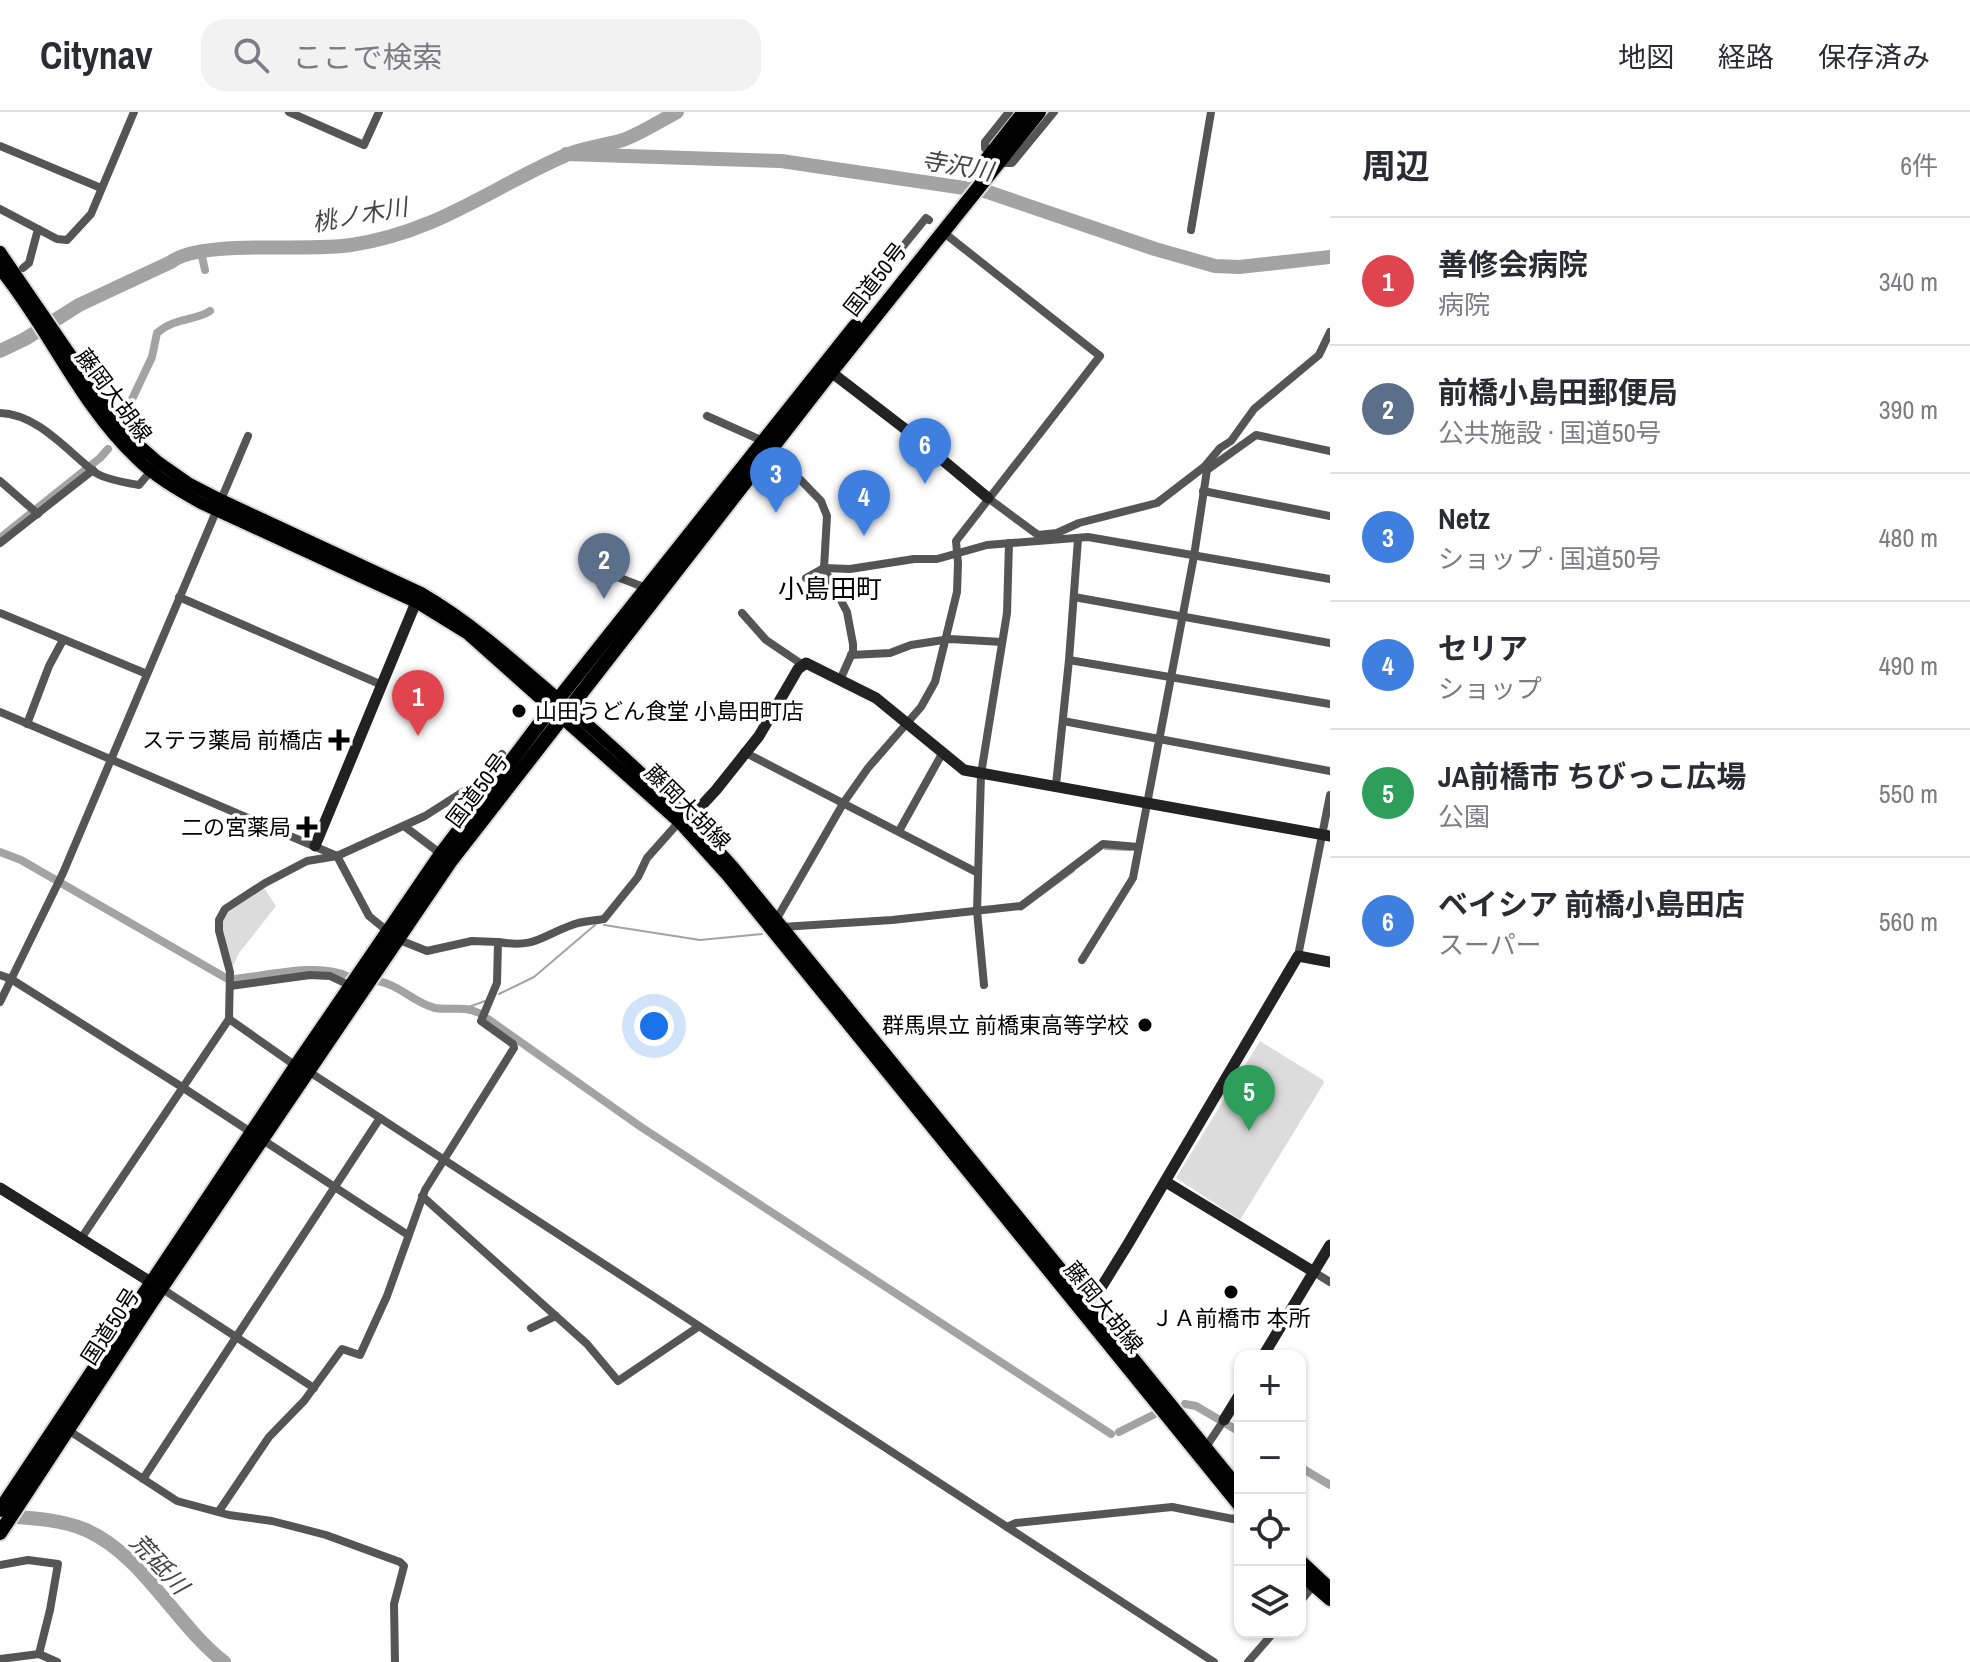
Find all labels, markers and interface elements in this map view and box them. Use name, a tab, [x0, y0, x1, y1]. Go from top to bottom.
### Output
search box	[201, 19, 761, 91]
text: Citynav	[40, 30, 153, 81]
icon: search	[229, 33, 273, 77]
text: ここで検索	[293, 37, 443, 77]
text: 地図	[1618, 38, 1674, 76]
text: 経路	[1718, 38, 1774, 76]
text: 保存済み	[1818, 38, 1930, 76]
water label: 寺沢川	[919, 143, 998, 188]
text: 周辺	[1362, 143, 1430, 189]
text: 6件	[1900, 148, 1938, 183]
water label: 桃ノ木川	[310, 189, 413, 238]
street label: 国道50号	[837, 236, 913, 322]
text: 善修会病院	[1438, 244, 1588, 284]
text: 1	[1382, 264, 1394, 299]
text: 340 m	[1879, 264, 1938, 299]
text: 病院	[1438, 287, 1490, 322]
street label: 藤岡大胡線	[69, 342, 159, 448]
text: 前橋小島田郵便局	[1438, 372, 1678, 412]
text: 2	[1382, 392, 1394, 427]
text: 390 m	[1879, 392, 1938, 427]
text: 公共施設 · 国道50号	[1438, 415, 1662, 450]
pin: 6	[899, 418, 951, 484]
pin: 3	[750, 447, 802, 513]
pin: 4	[838, 470, 890, 536]
text: Netz	[1438, 498, 1490, 538]
text: 3	[1382, 520, 1394, 555]
text: 480 m	[1879, 520, 1938, 555]
pin: 2	[578, 533, 630, 599]
text: ショップ · 国道50号	[1438, 541, 1662, 576]
district label: 小島田町	[778, 571, 882, 606]
text: セリア	[1438, 628, 1528, 668]
text: 4	[1382, 648, 1394, 683]
text: 490 m	[1879, 648, 1938, 683]
pin: 1	[392, 670, 444, 736]
text: ショップ	[1438, 671, 1542, 706]
place label: 山田うどん食堂 小島田町店	[535, 696, 804, 726]
marker: 山田うどん食堂 小島田町店	[510, 702, 528, 720]
place label: ステラ薬局 前橋店	[142, 725, 323, 755]
marker: ステラ薬局 前橋店	[330, 731, 348, 749]
street label: 国道50号	[439, 747, 515, 833]
text: JA前橋市 ちびっこ広場	[1438, 756, 1746, 796]
street label: 藤岡大胡線	[638, 757, 738, 857]
text: 5	[1382, 776, 1394, 811]
text: 550 m	[1879, 776, 1938, 811]
text: 公園	[1438, 799, 1490, 834]
place label: 二の宮薬局	[181, 812, 291, 842]
marker: 二の宮薬局	[298, 818, 316, 836]
text: ベイシア 前橋小島田店	[1438, 884, 1745, 924]
text: 6	[1382, 904, 1394, 939]
text: 560 m	[1879, 904, 1938, 939]
text: スーパー	[1438, 927, 1542, 962]
your location	[634, 1006, 674, 1046]
place label: 群馬県立 前橋東高等学校	[882, 1010, 1129, 1040]
marker: 群馬県立 前橋東高等学校	[1136, 1016, 1154, 1034]
pin: 5	[1223, 1065, 1275, 1131]
street label: 藤岡大胡線	[1058, 1255, 1150, 1359]
street label: 国道50号	[74, 1282, 146, 1370]
marker: ＪＡ前橋市 本所	[1222, 1283, 1240, 1301]
place label: ＪＡ前橋市 本所	[1151, 1303, 1311, 1333]
map controls	[1234, 1350, 1306, 1638]
button: +	[1234, 1350, 1306, 1422]
button: −	[1234, 1422, 1306, 1494]
button: locate	[1234, 1494, 1306, 1566]
water label: 荒砥川	[123, 1526, 198, 1603]
button: layers	[1234, 1566, 1306, 1638]

